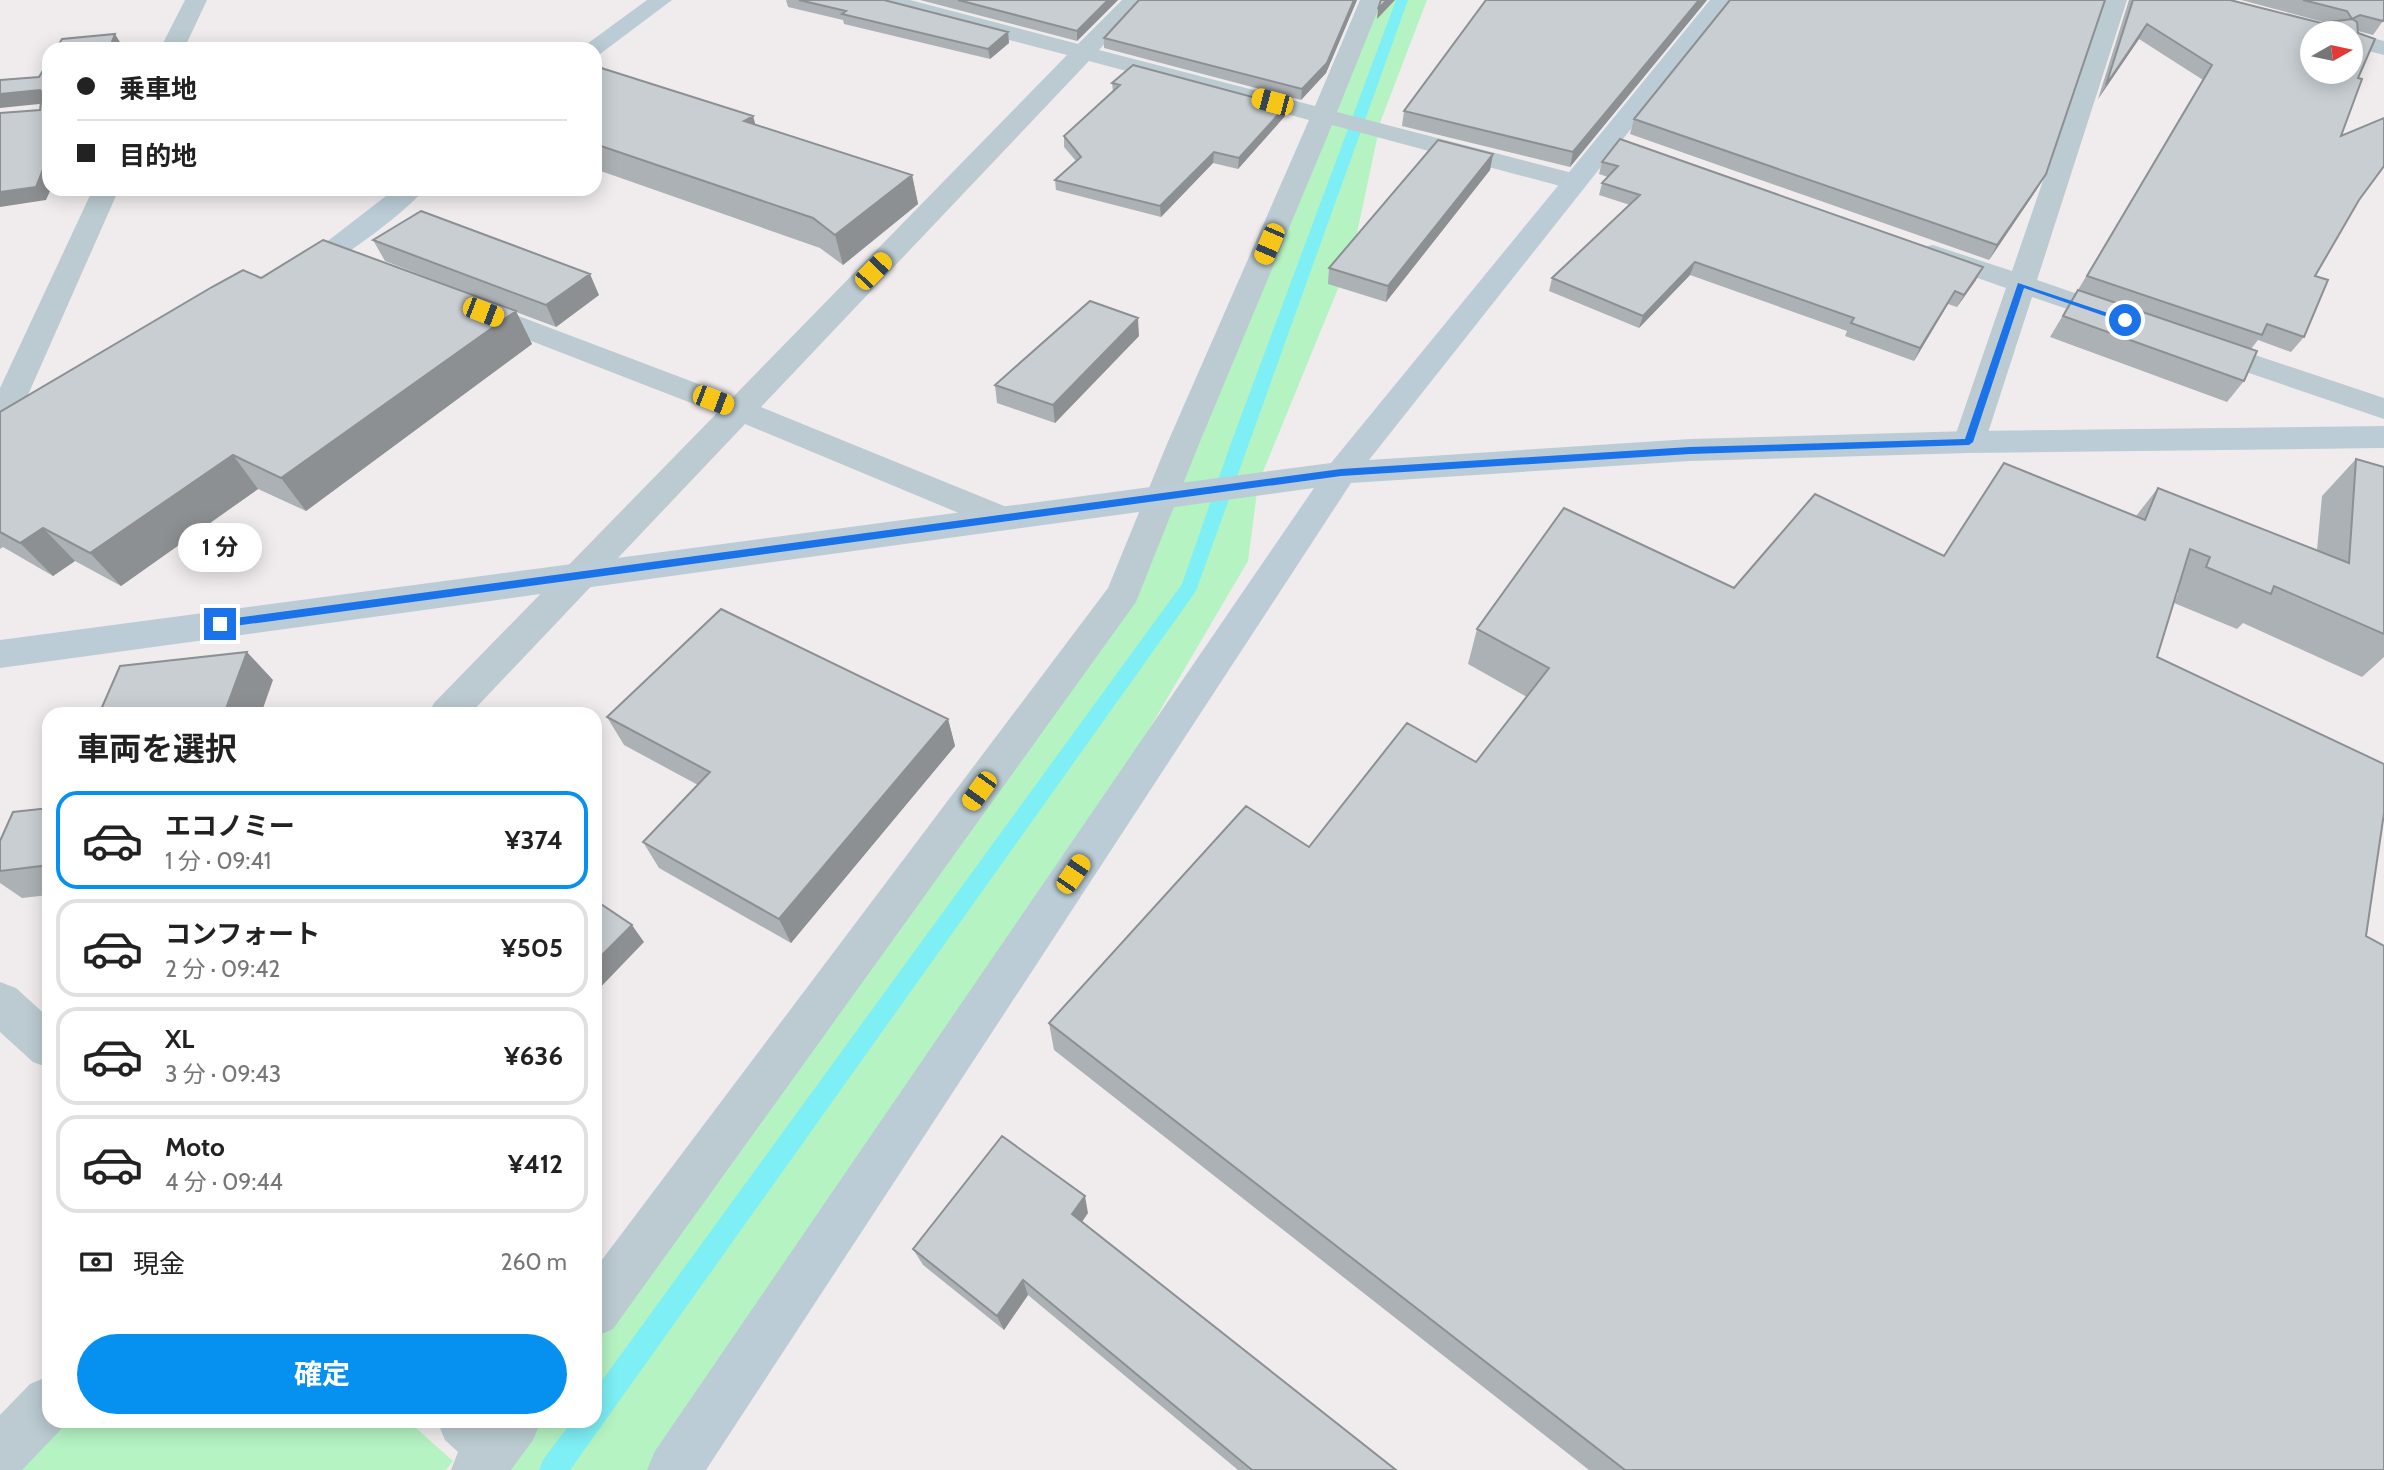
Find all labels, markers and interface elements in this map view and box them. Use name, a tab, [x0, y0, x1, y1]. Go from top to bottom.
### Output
north arrow	[2300, 21, 2362, 84]
map controls	[2300, 21, 2363, 84]
text: 乗車地	[119, 73, 197, 105]
car	[1249, 86, 1296, 118]
text: 目的地	[119, 140, 197, 172]
car	[1252, 221, 1287, 267]
car	[851, 249, 896, 293]
car	[460, 295, 507, 329]
route start	[2109, 304, 2141, 336]
car	[690, 383, 737, 417]
callout: 1 分	[178, 522, 262, 572]
text: 1 分	[202, 533, 238, 561]
route end	[204, 608, 236, 640]
text: 車両を選択	[77, 729, 237, 768]
car	[959, 768, 1000, 814]
icon: car	[81, 809, 144, 872]
text: エコノミー	[165, 810, 295, 842]
text: ¥374	[505, 824, 563, 856]
text: 1 分 · 09:41	[165, 847, 271, 875]
car	[1053, 851, 1094, 897]
icon: car	[81, 917, 144, 980]
text: コンフォート	[165, 918, 320, 950]
text: ¥505	[501, 932, 563, 964]
text: 2 分 · 09:42	[165, 955, 280, 983]
text: XL	[165, 1023, 194, 1055]
icon: car	[81, 1025, 144, 1088]
text: ¥636	[504, 1040, 563, 1072]
text: 3 分 · 09:43	[165, 1060, 281, 1088]
text: Moto	[165, 1131, 225, 1163]
icon: car	[81, 1133, 144, 1196]
text: ¥412	[508, 1148, 563, 1180]
text: 4 分 · 09:44	[165, 1168, 283, 1196]
icon: cash	[77, 1243, 115, 1281]
text: 現金	[133, 1248, 185, 1280]
text: 260 m	[500, 1248, 567, 1276]
button: 確定	[77, 1334, 567, 1414]

